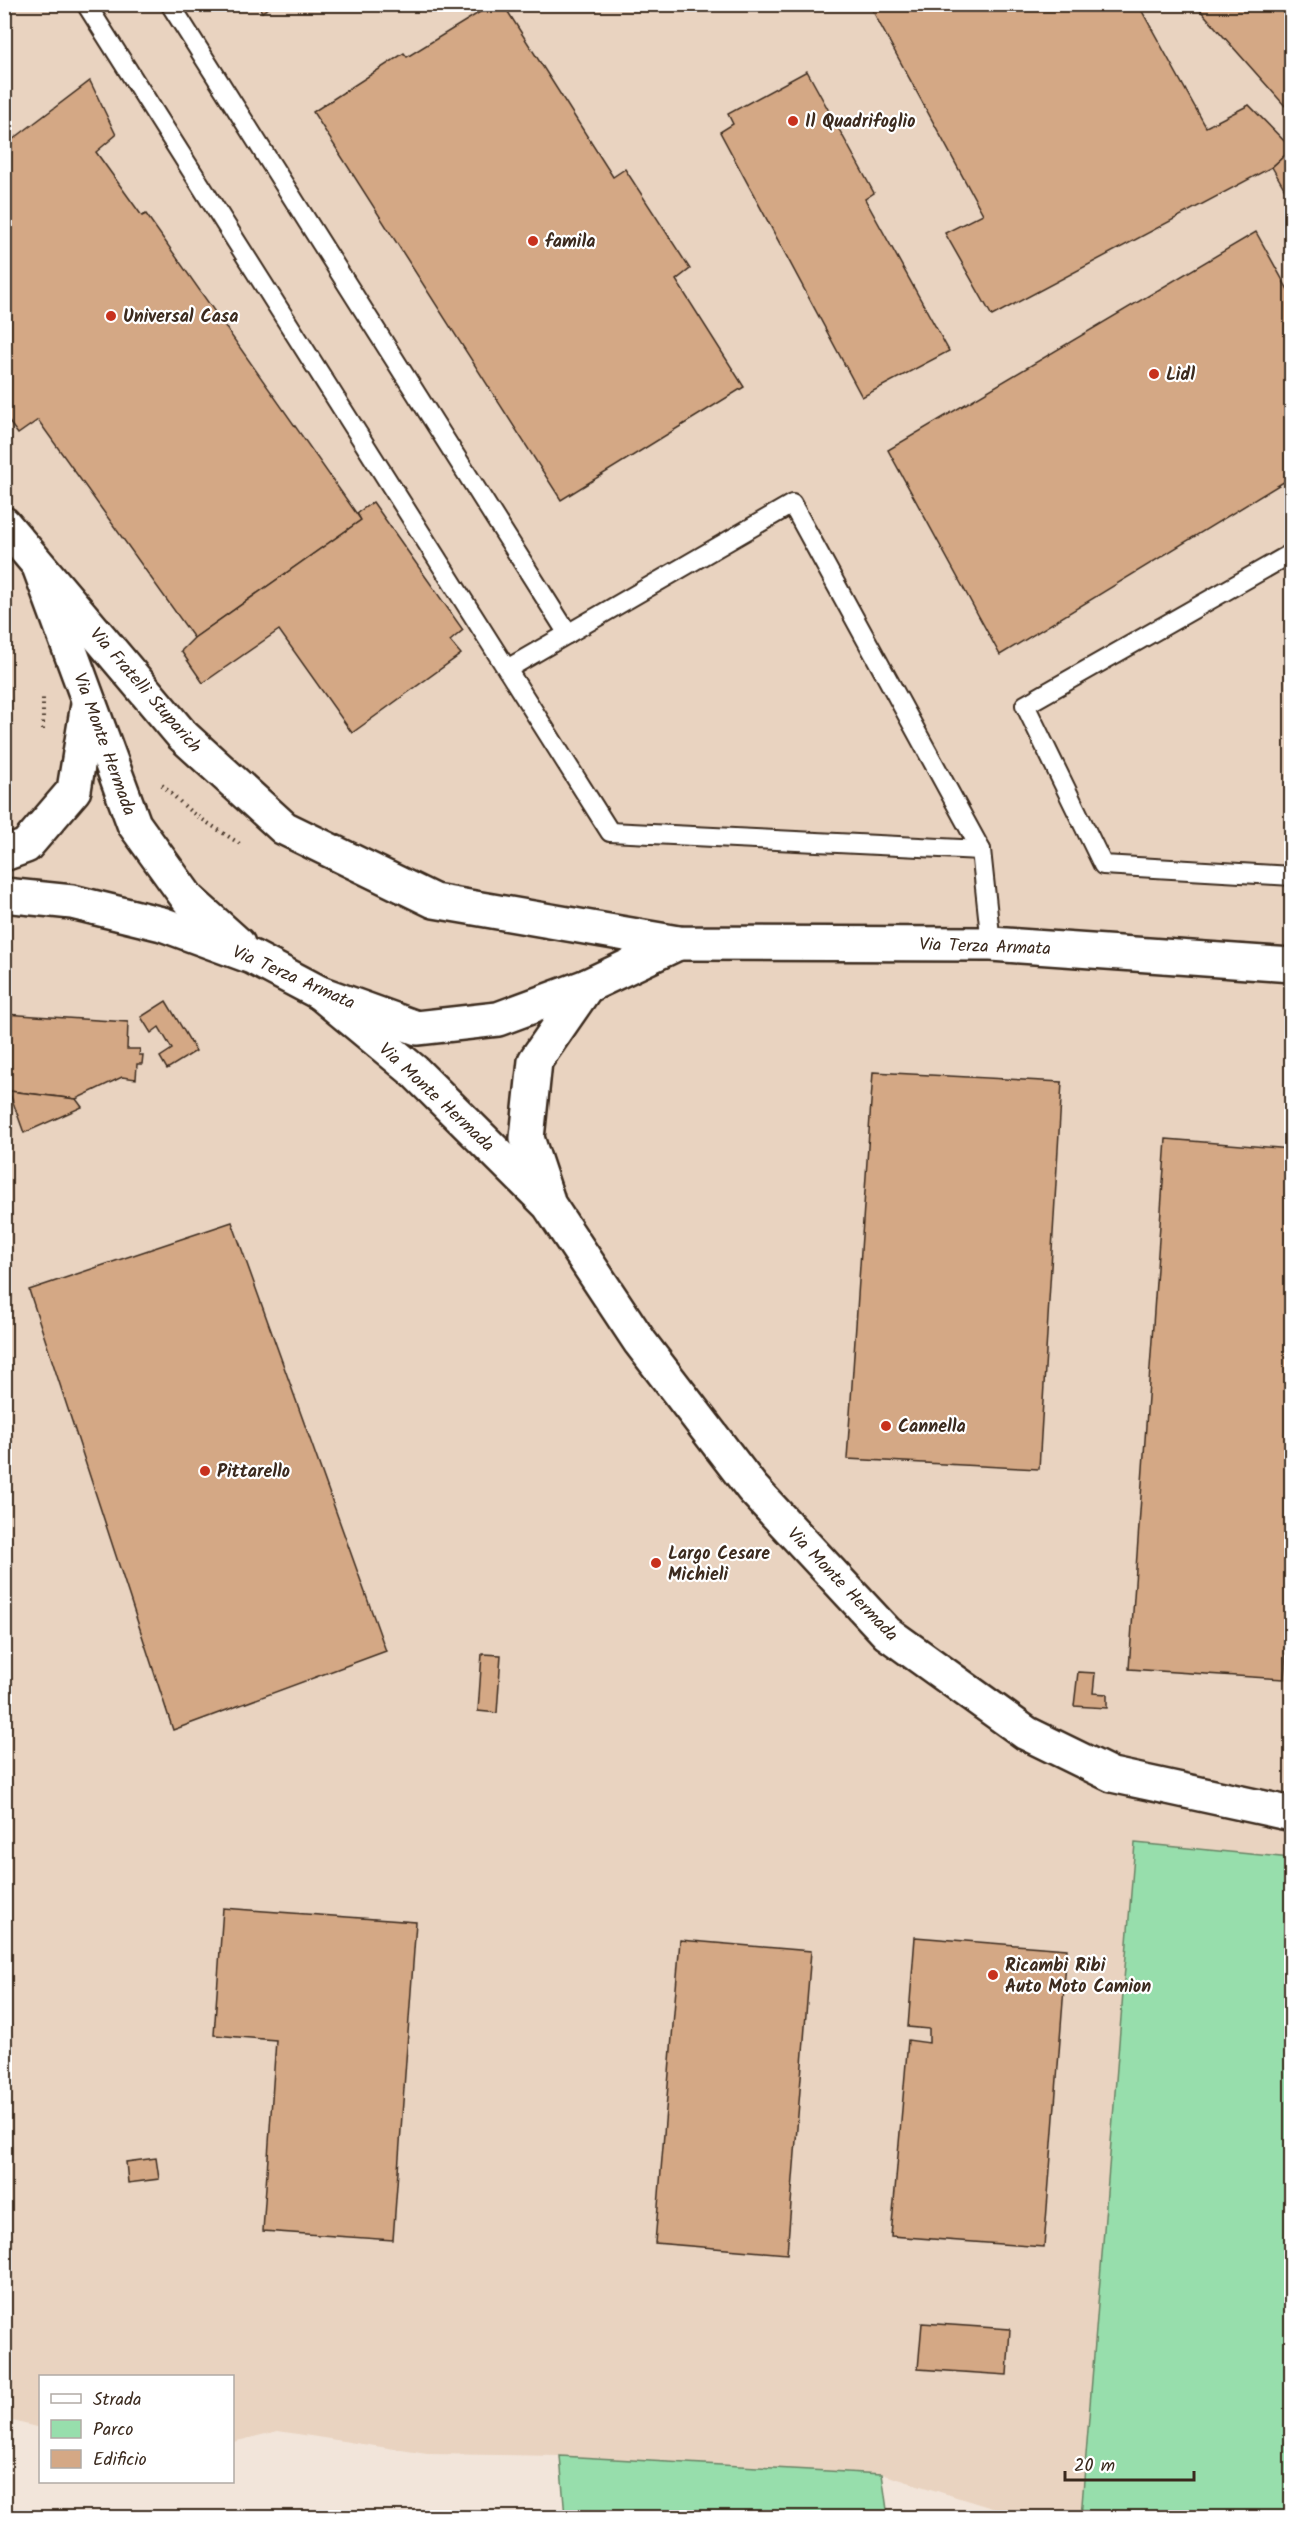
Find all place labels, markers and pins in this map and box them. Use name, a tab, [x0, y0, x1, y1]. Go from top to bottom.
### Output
place label: Il Quadrifoglio	[805, 108, 915, 137]
marker: Il Quadrifoglio	[786, 114, 800, 128]
place label: famila	[545, 228, 595, 257]
marker: famila	[526, 234, 540, 248]
place label: Universal Casa	[123, 303, 238, 332]
marker: Universal Casa	[104, 309, 118, 323]
place label: Lidl	[1166, 361, 1195, 390]
marker: Lidl	[1147, 367, 1161, 381]
place label: Cannella	[898, 1413, 966, 1442]
marker: Cannella	[879, 1419, 893, 1433]
place label: Pittarello	[217, 1458, 290, 1487]
marker: Pittarello	[198, 1464, 212, 1478]
place label: Largo Cesare Michieli	[668, 1540, 770, 1590]
marker: Largo Cesare Michieli	[649, 1556, 663, 1570]
place label: Ricambi Ribi Auto Moto Camion	[1005, 1952, 1151, 2002]
marker: Ricambi Ribi Auto Moto Camion	[986, 1968, 1000, 1982]

